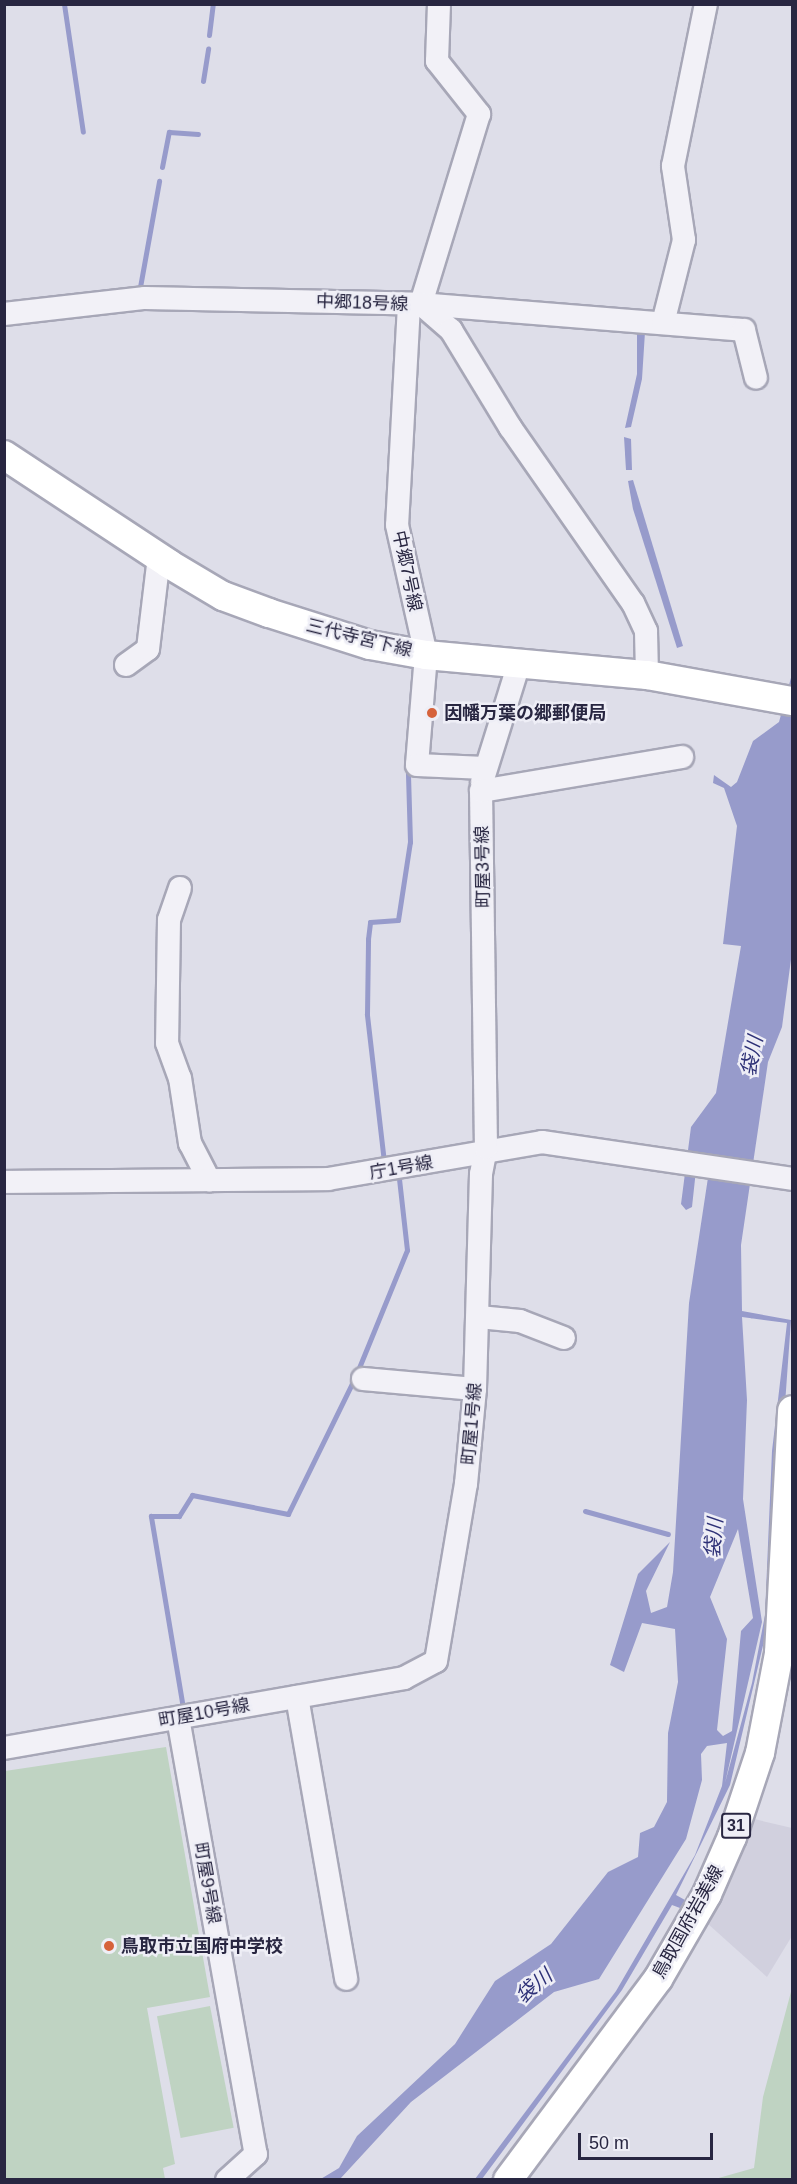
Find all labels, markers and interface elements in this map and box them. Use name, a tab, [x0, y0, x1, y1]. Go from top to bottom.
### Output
street label: 中郷18号線	[316, 291, 408, 315]
street label: 中郷7号線	[388, 529, 426, 613]
street label: 三代寺宮下線	[304, 614, 414, 662]
place label: 因幡万葉の郷郵便局	[444, 702, 606, 724]
marker: 因幡万葉の郷郵便局	[425, 706, 439, 720]
street label: 町屋3号線	[471, 826, 495, 908]
water label: 袋川	[736, 1034, 768, 1078]
street label: 庁1号線	[368, 1152, 434, 1184]
street label: 町屋1号線	[458, 1382, 486, 1466]
water label: 袋川	[700, 1517, 728, 1559]
street label: 町屋10号線	[157, 1694, 251, 1732]
road number: 31	[721, 1813, 751, 1839]
street label: 町屋9号線	[189, 1841, 225, 1925]
street label: 鳥取国府岩美線	[648, 1862, 728, 1982]
place label: 鳥取市立国府中学校	[121, 1935, 283, 1957]
marker: 鳥取市立国府中学校	[102, 1939, 116, 1953]
water label: 袋川	[511, 1964, 557, 2008]
scale bar	[581, 2121, 716, 2159]
text: 50 m	[589, 2133, 629, 2153]

